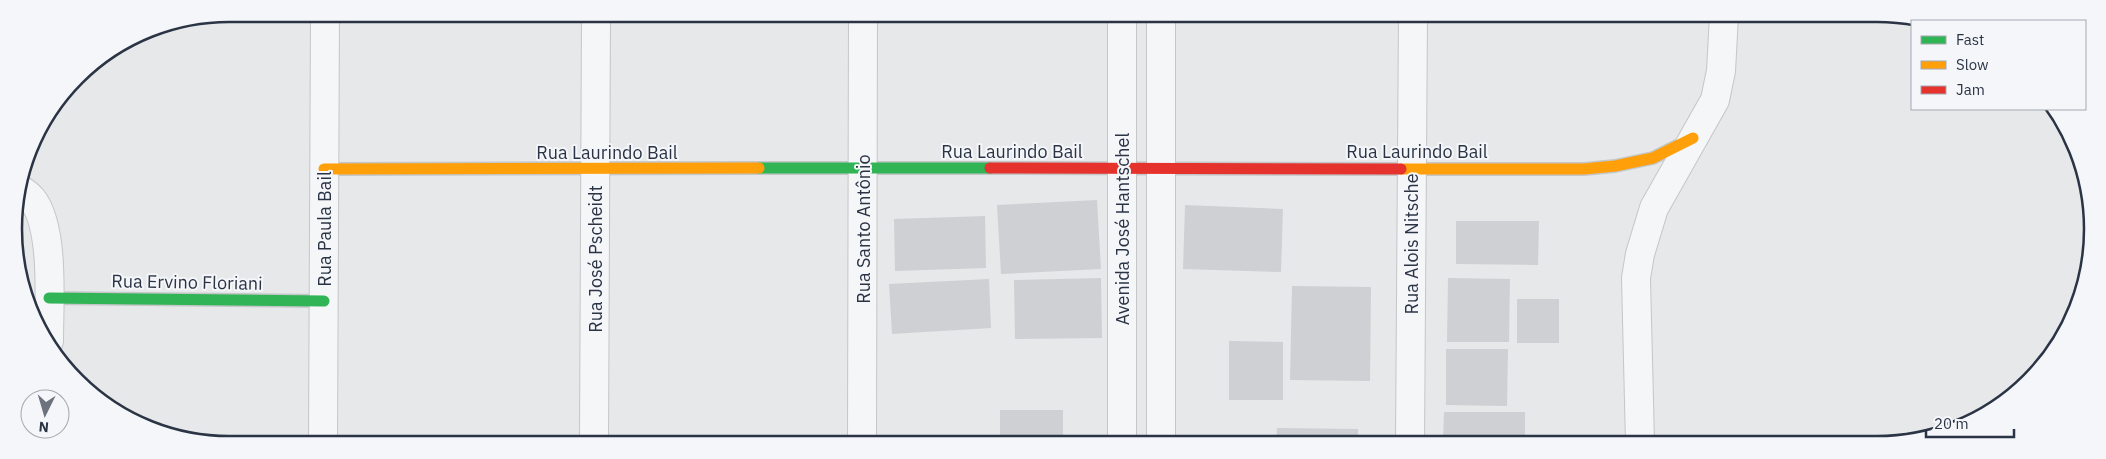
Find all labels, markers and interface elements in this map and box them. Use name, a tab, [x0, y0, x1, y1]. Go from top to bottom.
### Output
legend	[1911, 20, 2086, 110]
text: Fast	[1956, 30, 1984, 49]
text: Slow	[1956, 55, 1989, 74]
text: Jam	[1956, 80, 1985, 99]
street label: Avenida José Hantschel	[1111, 133, 1134, 325]
street label: Rua Laurindo Bail	[941, 140, 1083, 163]
street label: Rua Laurindo Bail	[1346, 140, 1488, 163]
street label: Rua Laurindo Bail	[536, 141, 678, 164]
street label: Rua Santo Antônio	[852, 154, 875, 304]
street label: Rua Paula Bail	[313, 171, 336, 287]
street label: Rua Alois Nitsche	[1400, 173, 1423, 315]
street label: Rua José Pscheidt	[584, 185, 607, 333]
street label: Rua Ervino Floriani	[111, 269, 263, 295]
north arrow	[20, 389, 70, 439]
scale bar	[1926, 406, 2014, 438]
text: 20 m	[1934, 414, 1969, 433]
text: N	[38, 418, 50, 436]

